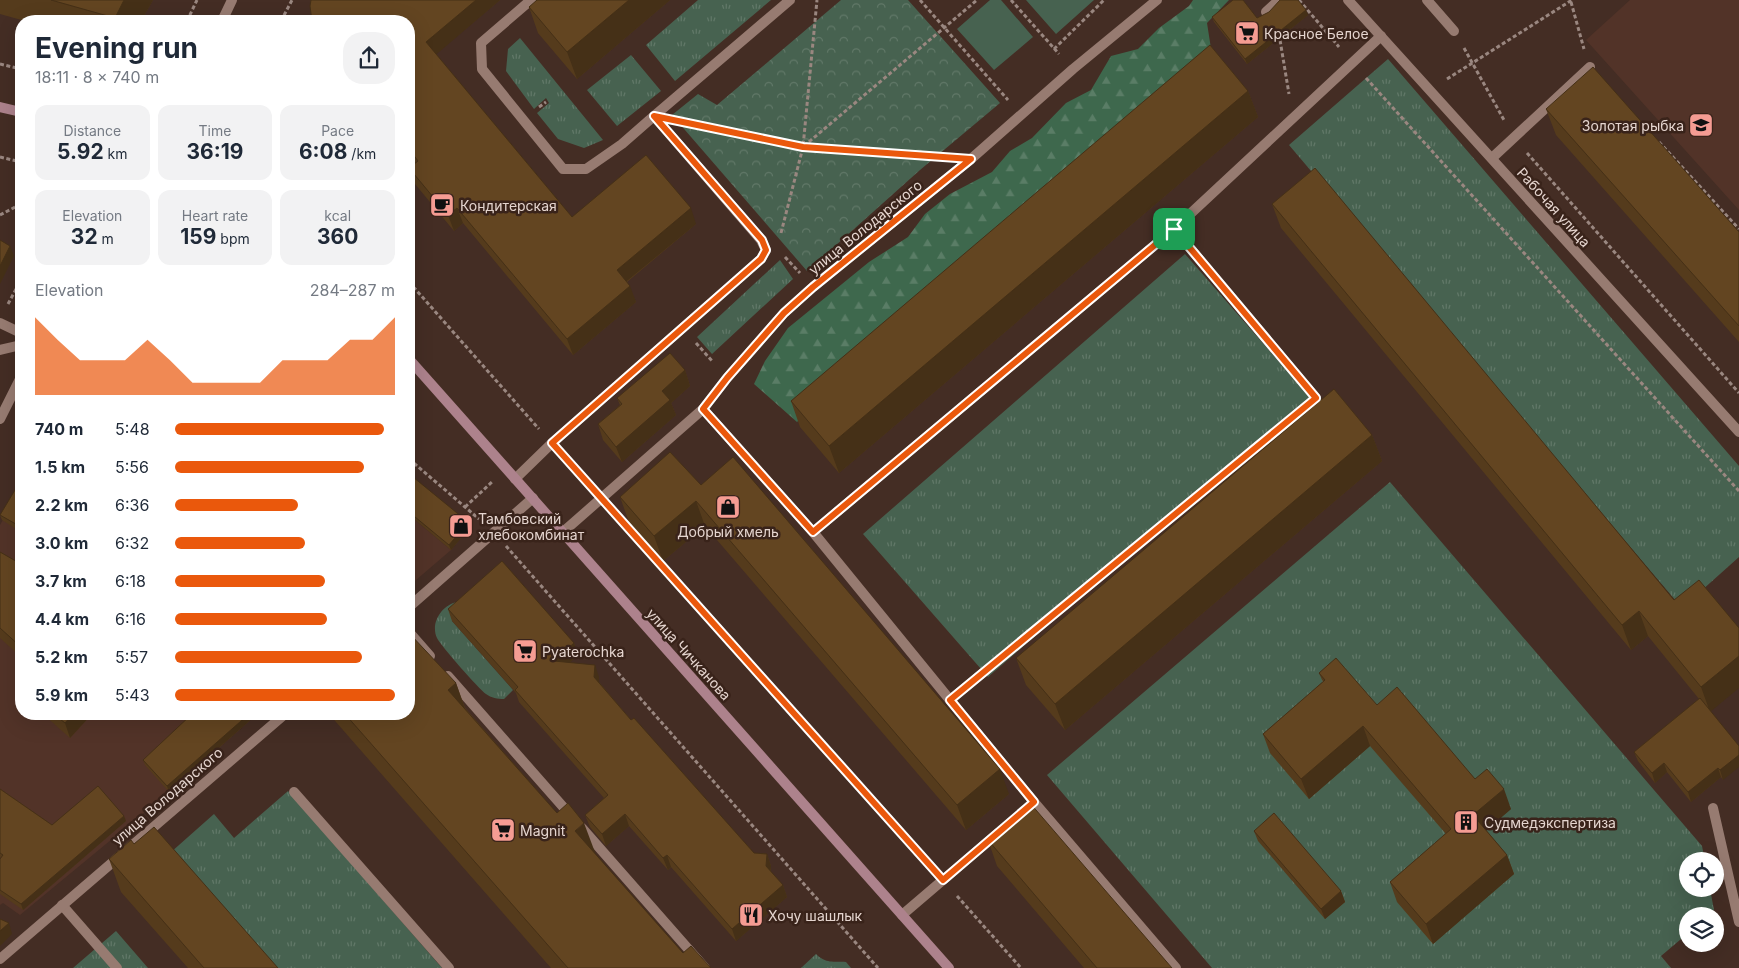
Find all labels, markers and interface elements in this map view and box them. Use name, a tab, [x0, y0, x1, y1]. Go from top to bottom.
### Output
supermarket icon: Красное Белое	[1234, 20, 1260, 46]
place label: Красное Белое	[1264, 25, 1369, 42]
text: Evening run	[35, 31, 198, 65]
button: share	[343, 32, 395, 84]
text: 18:11 · 8 × 740 m	[35, 67, 159, 87]
school or university icon: Золотая рыбка	[1688, 112, 1714, 138]
place label: Золотая рыбка	[1582, 117, 1684, 134]
text: Distance	[63, 122, 121, 139]
text: Time	[199, 122, 231, 139]
text: Pace	[321, 122, 354, 139]
text: 5.92	[57, 139, 104, 164]
text: 36:19	[187, 139, 243, 164]
text: 6:08	[299, 139, 347, 164]
text: km	[104, 145, 128, 162]
text: /km	[347, 145, 376, 162]
street label: Рабочая улица	[1514, 164, 1594, 250]
street label: улица Володарского	[805, 176, 925, 278]
cafe icon: Кондитерская	[429, 192, 455, 218]
place label: Кондитерская	[460, 197, 557, 214]
text: Elevation	[62, 207, 122, 224]
text: Heart rate	[182, 207, 248, 224]
text: kcal	[324, 207, 351, 224]
pin	[1153, 208, 1195, 250]
icon: arrive	[1160, 215, 1188, 243]
text: 32	[71, 224, 98, 249]
text: 159	[180, 224, 216, 249]
text: 360	[317, 224, 358, 249]
text: m	[98, 230, 114, 247]
text: bpm	[216, 230, 250, 247]
text: Elevation	[35, 280, 104, 300]
text: 284–287 m	[310, 280, 395, 300]
text: 740 m	[35, 419, 83, 439]
text: 5:48	[115, 419, 150, 439]
text: 1.5 km	[35, 457, 85, 477]
text: 5:56	[115, 457, 149, 477]
shop icon: Добрый хмель	[715, 494, 741, 520]
text: 2.2 km	[35, 495, 88, 515]
text: 6:36	[115, 495, 149, 515]
place label: Тамбовский хлебокомбинат	[478, 510, 585, 543]
shop icon: Тамбовский хлебокомбинат	[448, 513, 474, 539]
place label: Добрый хмель	[677, 523, 779, 540]
text: 3.0 km	[35, 533, 88, 553]
text: 6:32	[115, 533, 149, 553]
text: 3.7 km	[35, 571, 87, 591]
text: 6:18	[115, 571, 146, 591]
street label: улица Чичканова	[643, 605, 735, 703]
text: 4.4 km	[35, 609, 89, 629]
text: 6:16	[115, 609, 146, 629]
supermarket icon: Pyaterochka	[512, 638, 538, 664]
place label: Pyaterochka	[542, 643, 624, 660]
text: 5.2 km	[35, 647, 88, 667]
text: 5:57	[115, 647, 148, 667]
text: 5.9 km	[35, 685, 88, 705]
text: 5:43	[115, 685, 150, 705]
street label: улица Володарского	[108, 743, 226, 849]
building icon: Судмедэкспертиза	[1453, 809, 1479, 835]
place label: Судмедэкспертиза	[1484, 814, 1616, 831]
supermarket icon: Magnit	[490, 817, 516, 843]
place label: Magnit	[520, 822, 566, 839]
map controls	[1679, 852, 1724, 952]
button: locate	[1679, 852, 1724, 897]
restaurant icon: Хочу шашлык	[738, 902, 764, 928]
place label: Хочу шашлык	[768, 907, 863, 924]
button: layers	[1679, 907, 1724, 952]

